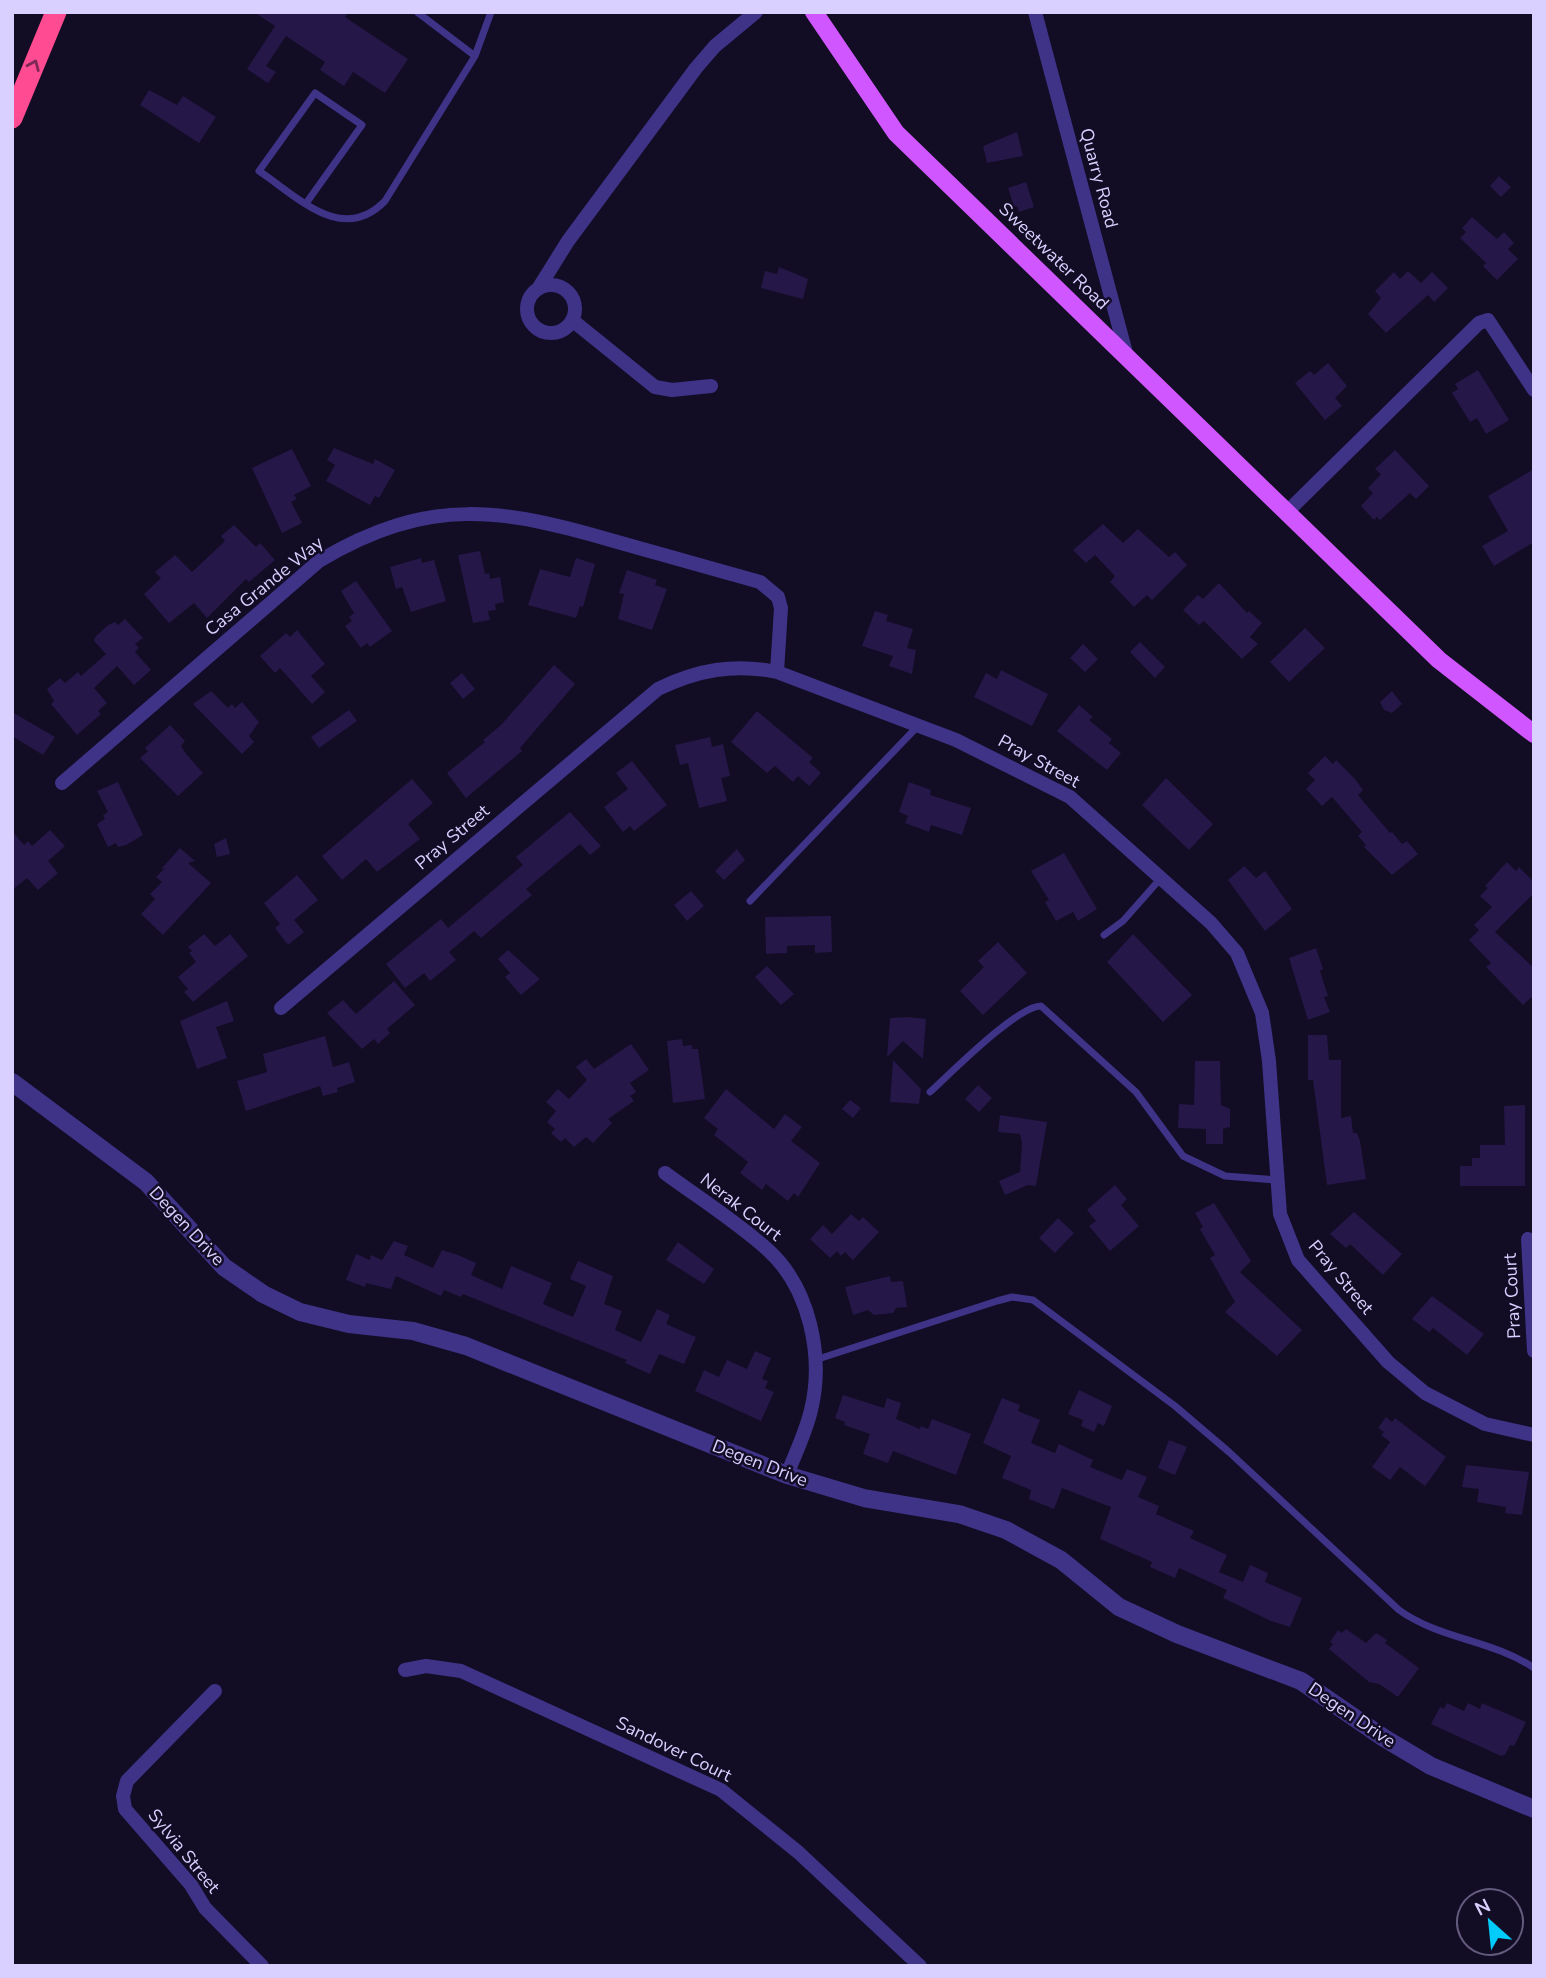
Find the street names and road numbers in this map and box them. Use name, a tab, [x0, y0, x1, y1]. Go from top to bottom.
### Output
street label: Quarry Road	[1074, 125, 1124, 231]
street label: Sweetwater Road	[994, 197, 1114, 315]
street label: Casa Grande Way	[200, 530, 329, 641]
street label: Pray Street	[994, 729, 1085, 794]
street label: Pray Street	[410, 798, 495, 875]
street label: Nerak Court	[695, 1168, 787, 1247]
street label: Degen Drive	[144, 1181, 230, 1271]
street label: Pray Street	[1303, 1235, 1380, 1320]
street label: Pray Court	[1498, 1252, 1526, 1339]
street label: Degen Drive	[709, 1434, 811, 1492]
street label: Degen Drive	[1304, 1677, 1400, 1753]
street label: Sandover Court	[612, 1711, 736, 1788]
street label: Sylvia Street	[143, 1804, 226, 1899]

